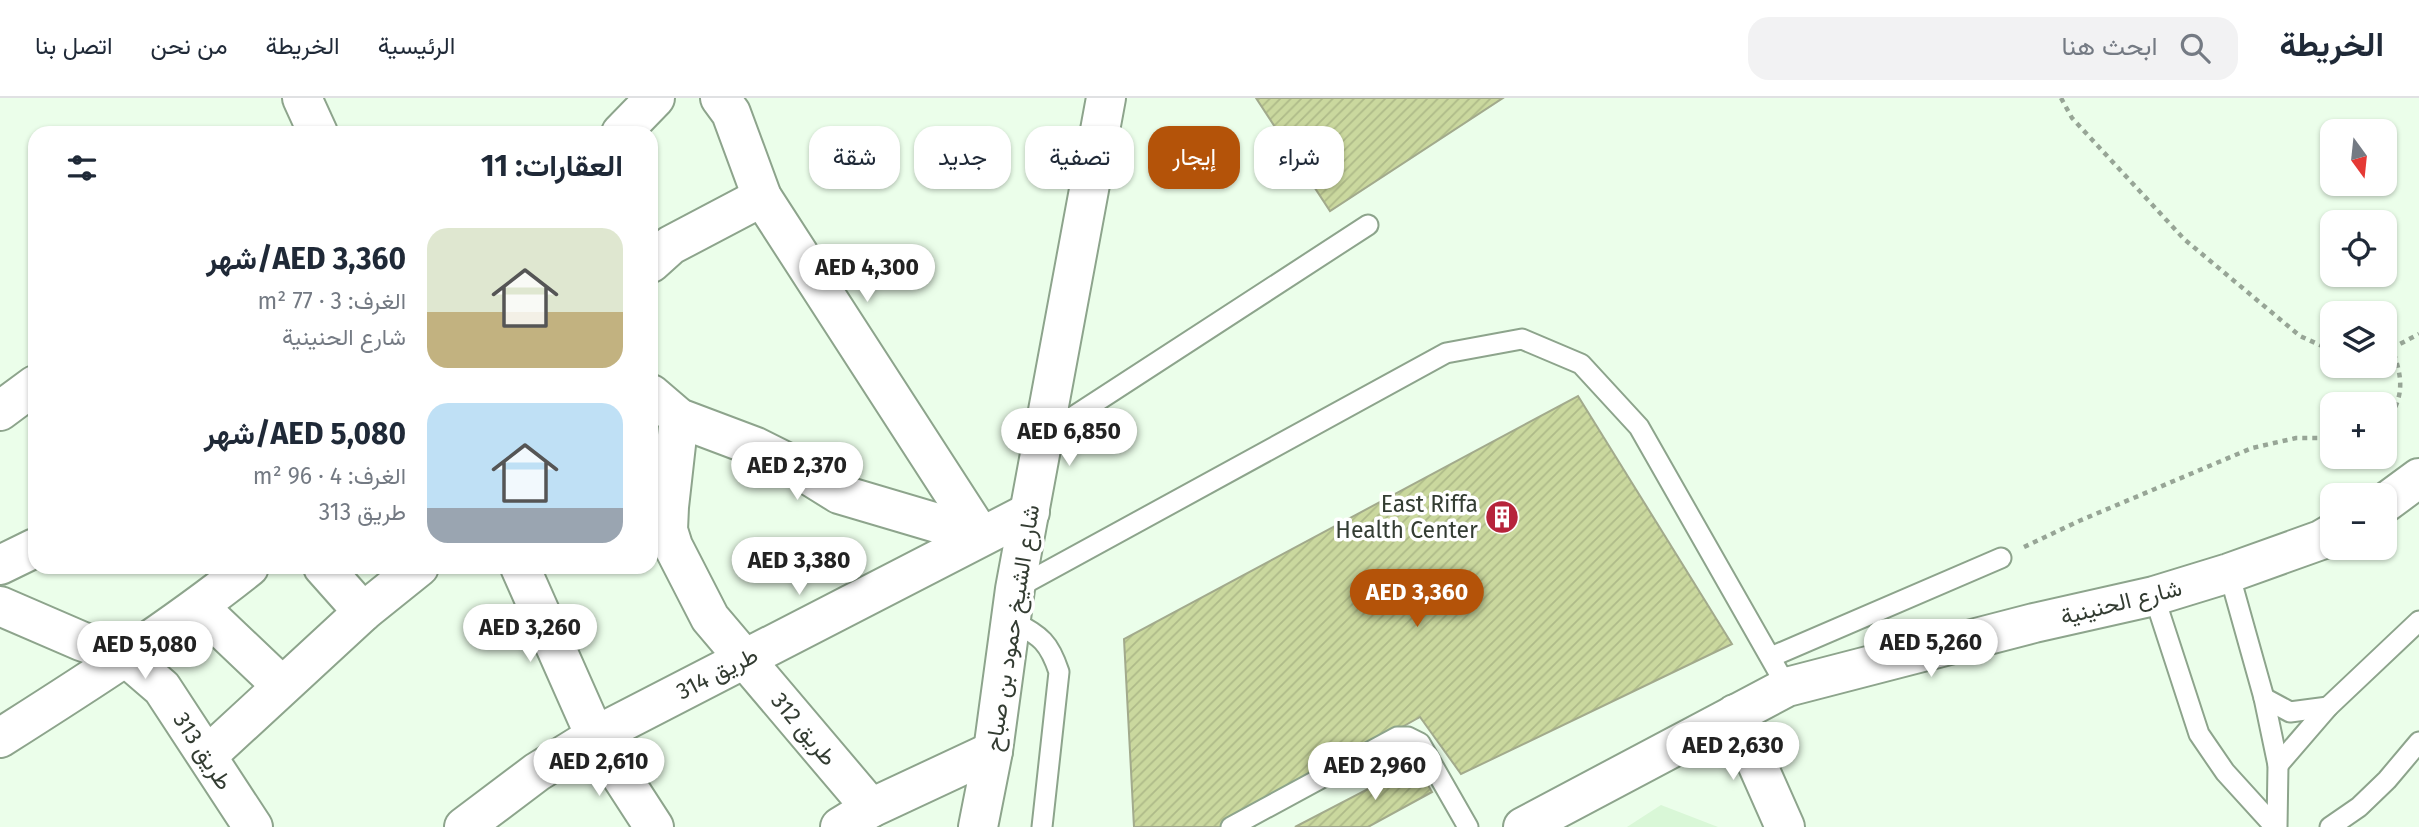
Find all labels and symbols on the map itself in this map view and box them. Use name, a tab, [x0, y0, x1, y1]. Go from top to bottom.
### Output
north arrow	[2320, 119, 2398, 196]
pin: AED 4,300	[787, 244, 947, 304]
pin: AED 6,850	[989, 408, 1149, 468]
pin: AED 2,370	[717, 442, 877, 502]
place label: East Riffa Health Center	[1335, 490, 1478, 544]
building icon: East Riffa Health Center	[1483, 498, 1521, 536]
street label: شارع الشيخ حمود بن صباح	[979, 503, 1047, 754]
pin: AED 3,380	[719, 538, 879, 597]
pin: AED 3,360	[1337, 570, 1497, 629]
street label: شارع الحنينية	[2057, 573, 2185, 633]
pin: AED 3,260	[450, 604, 610, 664]
pin: AED 5,260	[1851, 620, 2011, 679]
pin: AED 5,080	[65, 622, 225, 681]
street label: طريق 314	[671, 641, 763, 706]
street label: طريق 312	[765, 687, 843, 772]
street label: طريق 313	[167, 707, 238, 796]
pin: AED 2,630	[1653, 722, 1813, 782]
pin: AED 2,610	[519, 738, 679, 798]
pin: AED 2,960	[1295, 742, 1455, 802]

